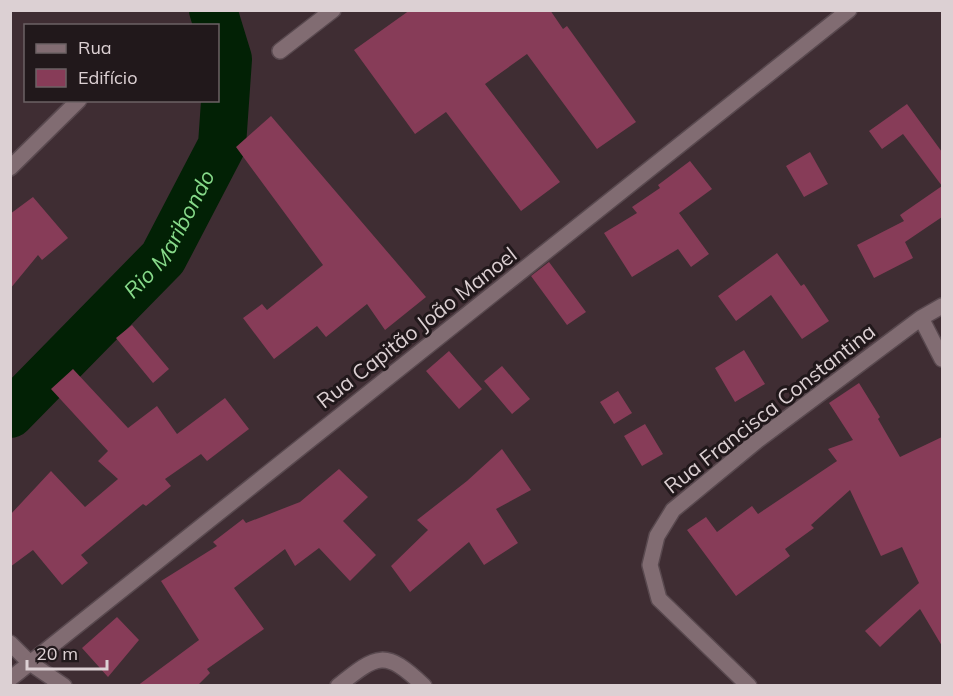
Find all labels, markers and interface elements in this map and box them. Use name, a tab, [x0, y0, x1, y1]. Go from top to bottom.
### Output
legend	[24, 24, 219, 102]
text: Rua	[78, 36, 112, 59]
text: Edifício	[78, 66, 137, 89]
water label: Rio Maribondo	[117, 165, 221, 304]
street label: Rua Capitão João Manoel	[311, 241, 522, 413]
street label: Rua Francisca Constantina	[659, 318, 880, 499]
scale bar	[27, 633, 106, 671]
text: 20 m	[36, 642, 78, 665]

